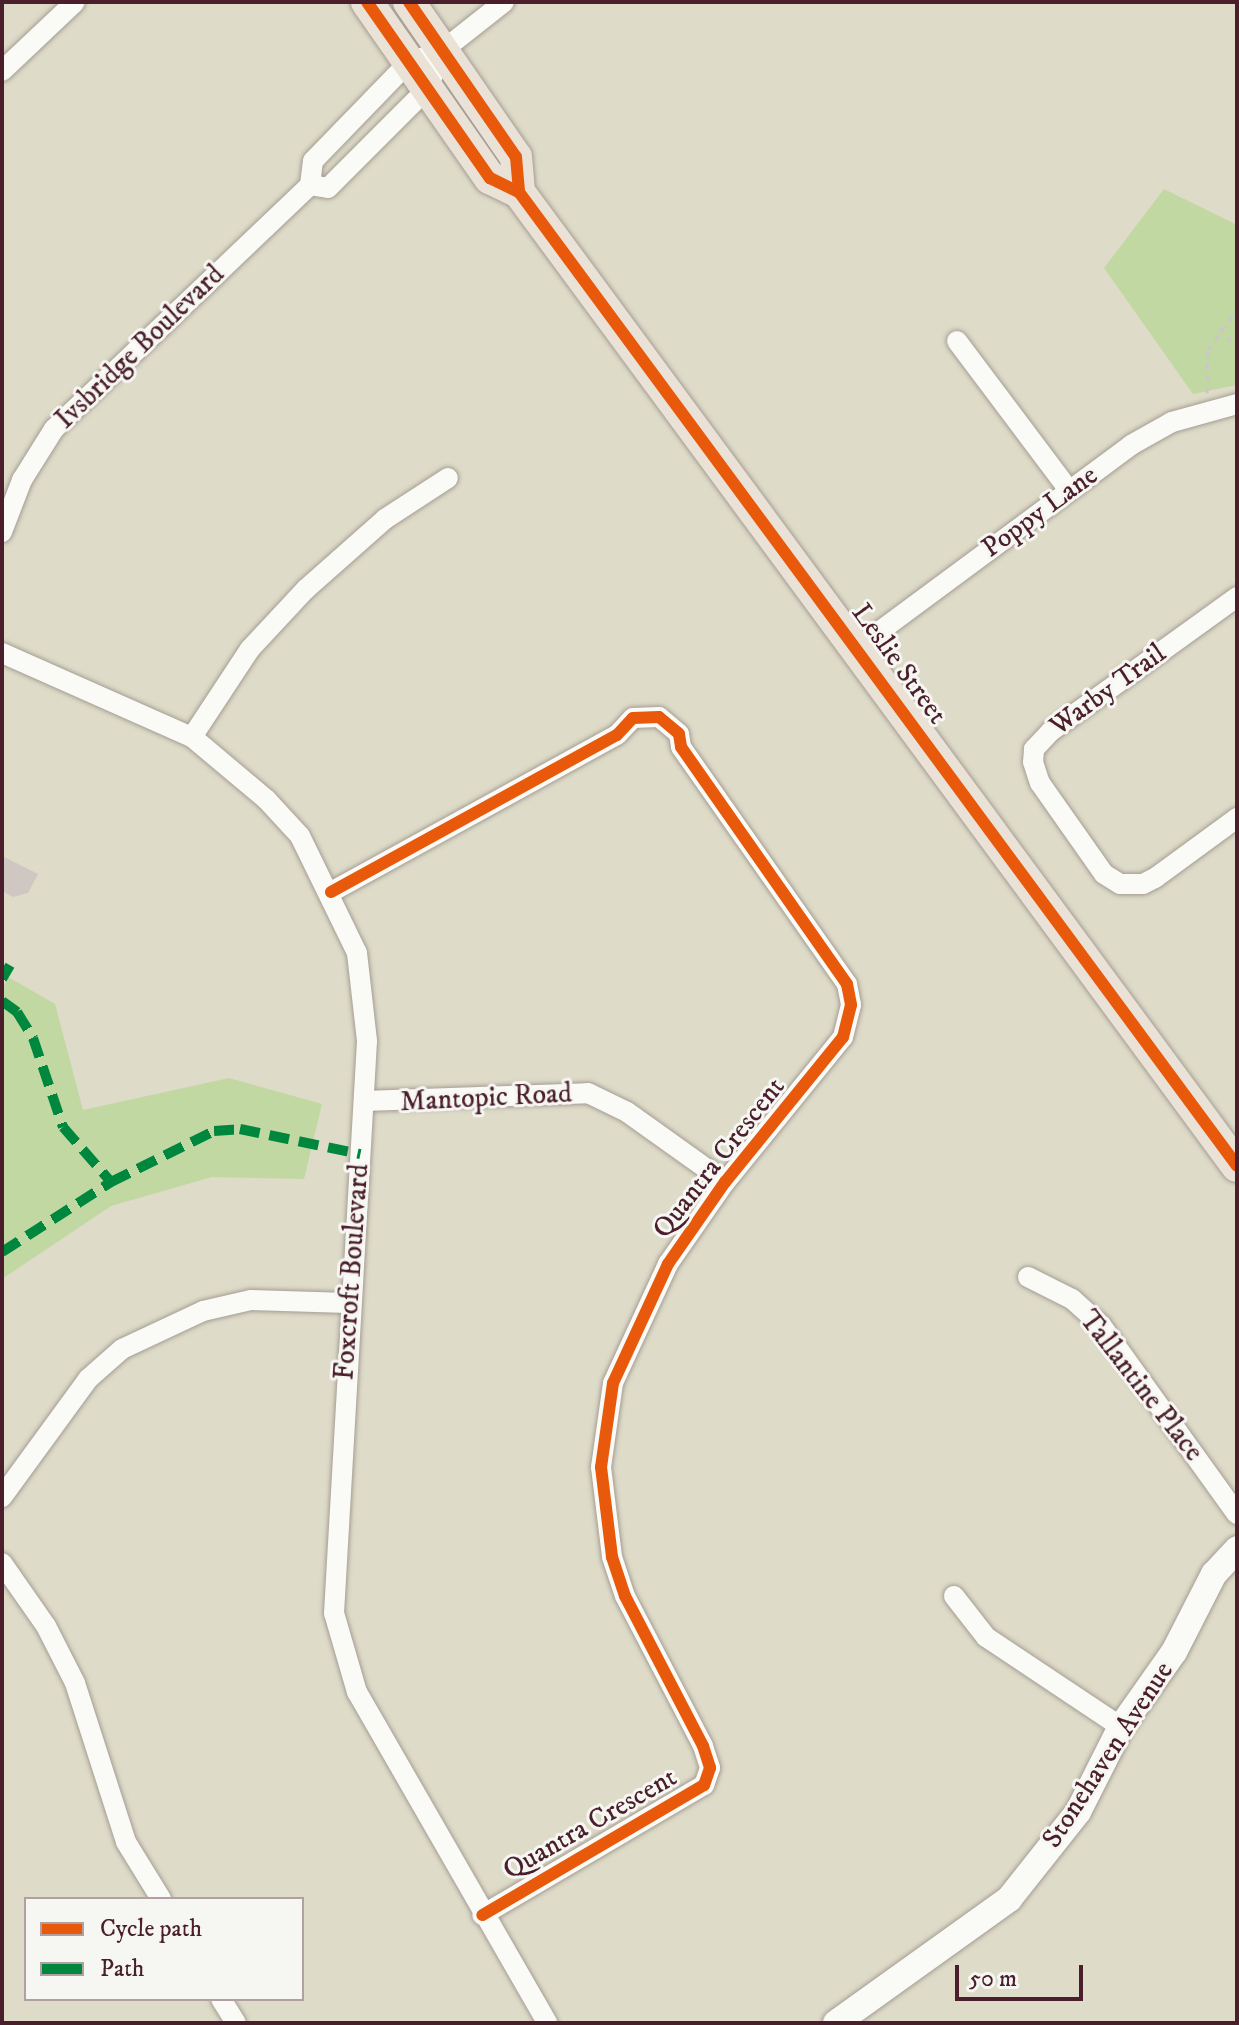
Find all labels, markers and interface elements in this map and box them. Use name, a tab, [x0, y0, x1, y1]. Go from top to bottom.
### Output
street label: Ivsbridge Boulevard	[49, 258, 231, 436]
street label: Poppy Lane	[976, 459, 1104, 565]
street label: Leslie Street	[844, 597, 954, 731]
street label: Warby Trail	[1044, 637, 1172, 743]
street label: Quantra Crescent	[646, 1071, 792, 1245]
street label: Mantopic Road	[399, 1077, 573, 1119]
street label: Foxcroft Boulevard	[328, 1163, 376, 1381]
street label: Tallantine Place	[1072, 1304, 1210, 1468]
street label: Stonehaven Avenue	[1035, 1656, 1181, 1854]
street label: Quantra Crescent	[497, 1761, 683, 1887]
legend	[24, 1897, 304, 2001]
text: Cycle path	[100, 1914, 202, 1944]
scale bar	[959, 1949, 1087, 1999]
text: Path	[100, 1954, 144, 1984]
text: 50 m	[969, 1964, 1017, 1994]

